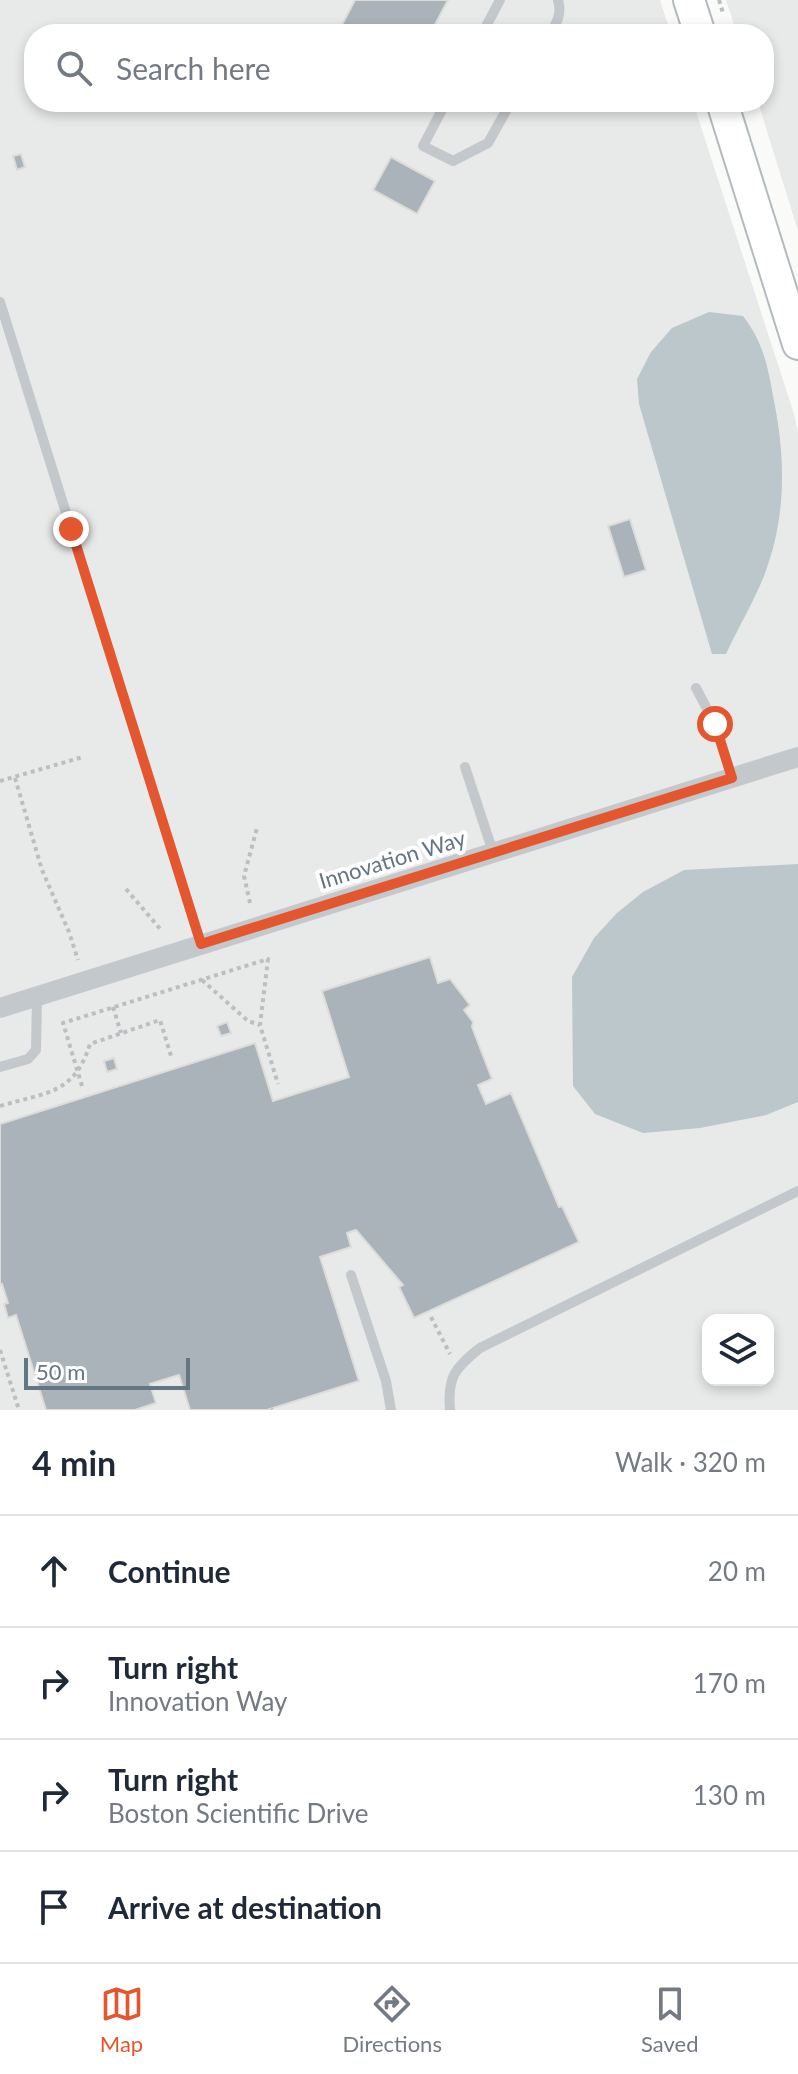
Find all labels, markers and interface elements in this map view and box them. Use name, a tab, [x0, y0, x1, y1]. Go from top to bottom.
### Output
search box	[24, 24, 774, 112]
icon: search	[52, 46, 96, 90]
text: Search here	[116, 50, 271, 86]
route end	[53, 511, 89, 547]
route start	[697, 706, 733, 742]
street label: Innovation Way	[315, 824, 469, 894]
map controls	[702, 1314, 774, 1386]
button: layers	[702, 1314, 774, 1386]
scale bar	[24, 1354, 190, 1390]
text: 50 m	[36, 1358, 85, 1385]
text: 4 min	[32, 1442, 116, 1483]
text: Walk · 320 m	[615, 1446, 766, 1478]
icon: ahead	[32, 1549, 76, 1593]
text: Continue	[108, 1553, 231, 1589]
text: 20 m	[708, 1555, 766, 1587]
text: Turn right	[108, 1649, 238, 1685]
icon: right	[32, 1661, 76, 1705]
text: 170 m	[693, 1667, 766, 1699]
text: Innovation Way	[108, 1685, 287, 1717]
text: Turn right	[108, 1761, 238, 1797]
icon: right	[32, 1773, 76, 1817]
text: 130 m	[693, 1779, 766, 1811]
text: Boston Scientific Drive	[108, 1797, 368, 1829]
icon: arrive	[32, 1885, 76, 1929]
text: Arrive at destination	[108, 1889, 382, 1925]
tab: Map	[100, 1982, 144, 2057]
tab: Directions	[343, 1982, 442, 2057]
tab: Saved	[641, 1982, 698, 2057]

